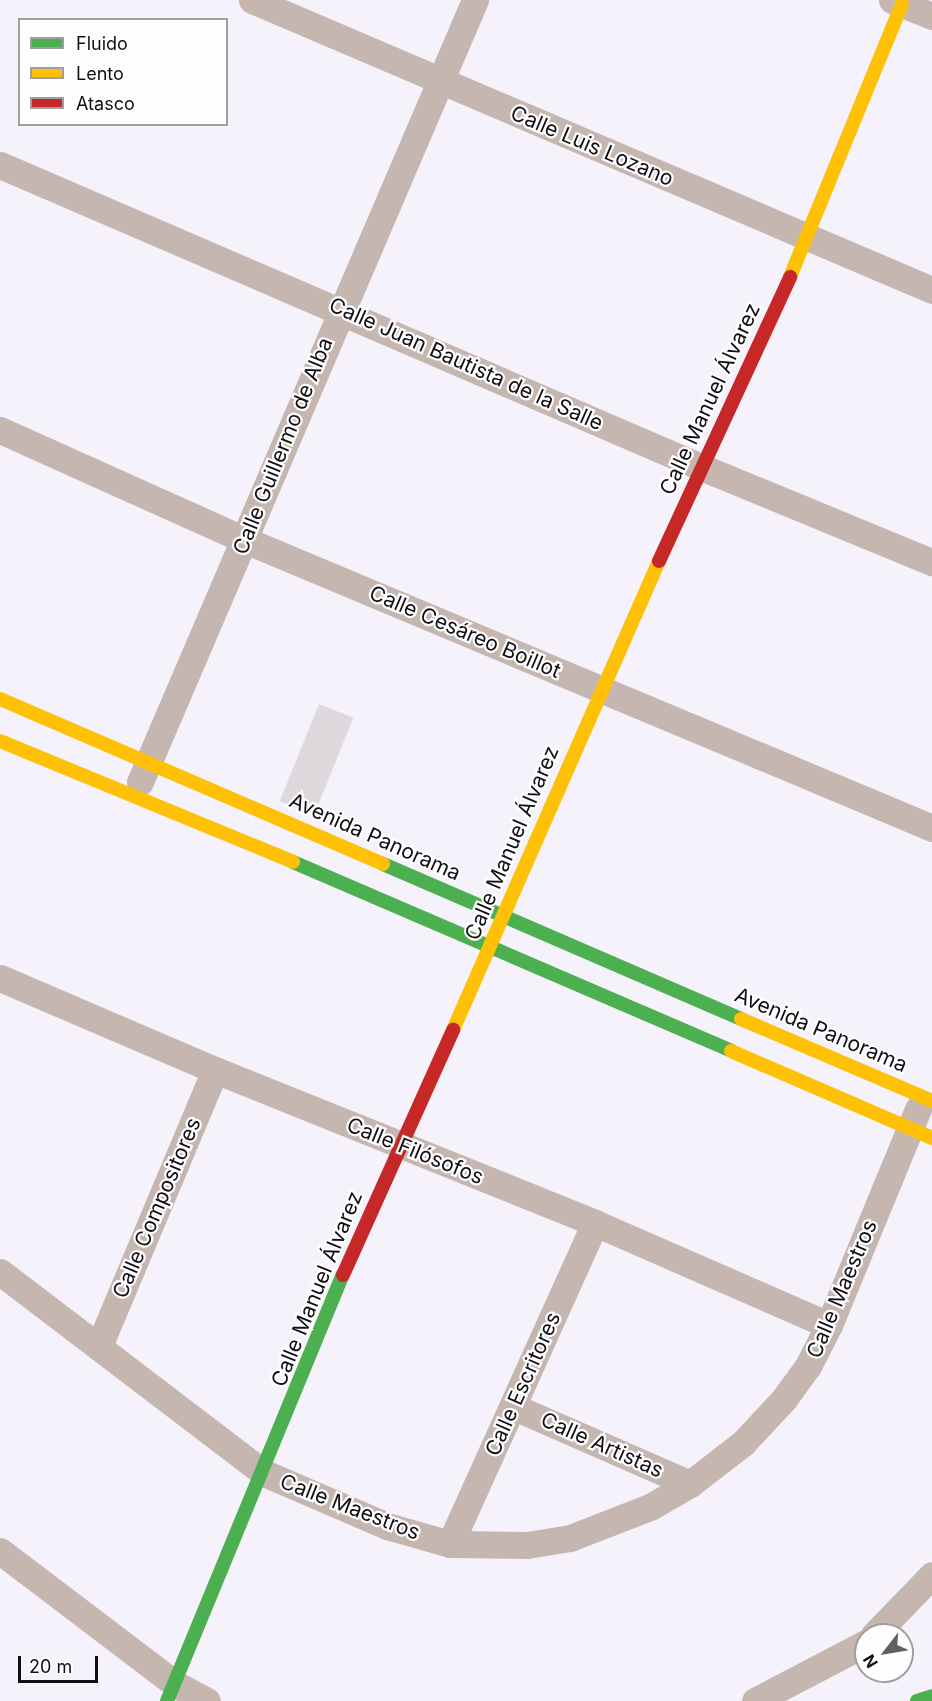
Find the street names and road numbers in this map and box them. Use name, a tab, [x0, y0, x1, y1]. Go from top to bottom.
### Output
street label: Calle Luis Lozano	[507, 100, 677, 192]
street label: Calle Juan Bautista de la Salle	[325, 292, 607, 436]
street label: Calle Manuel Álvarez	[655, 299, 765, 499]
street label: Calle Guillermo de Alba	[228, 334, 338, 558]
street label: Calle Cesáreo Boillot	[366, 580, 564, 684]
street label: Calle Manuel Álvarez	[460, 742, 564, 944]
street label: Avenida Panorama	[285, 788, 465, 886]
street label: Avenida Panorama	[731, 982, 911, 1078]
street label: Calle Filósofos	[343, 1112, 487, 1190]
street label: Calle Compositores	[108, 1114, 206, 1302]
street label: Calle Manuel Álvarez	[266, 1188, 368, 1390]
street label: Calle Maestros	[802, 1216, 882, 1362]
street label: Calle Escritores	[480, 1308, 566, 1460]
street label: Calle Artistas	[537, 1407, 667, 1483]
street label: Calle Maestros	[277, 1469, 423, 1545]

